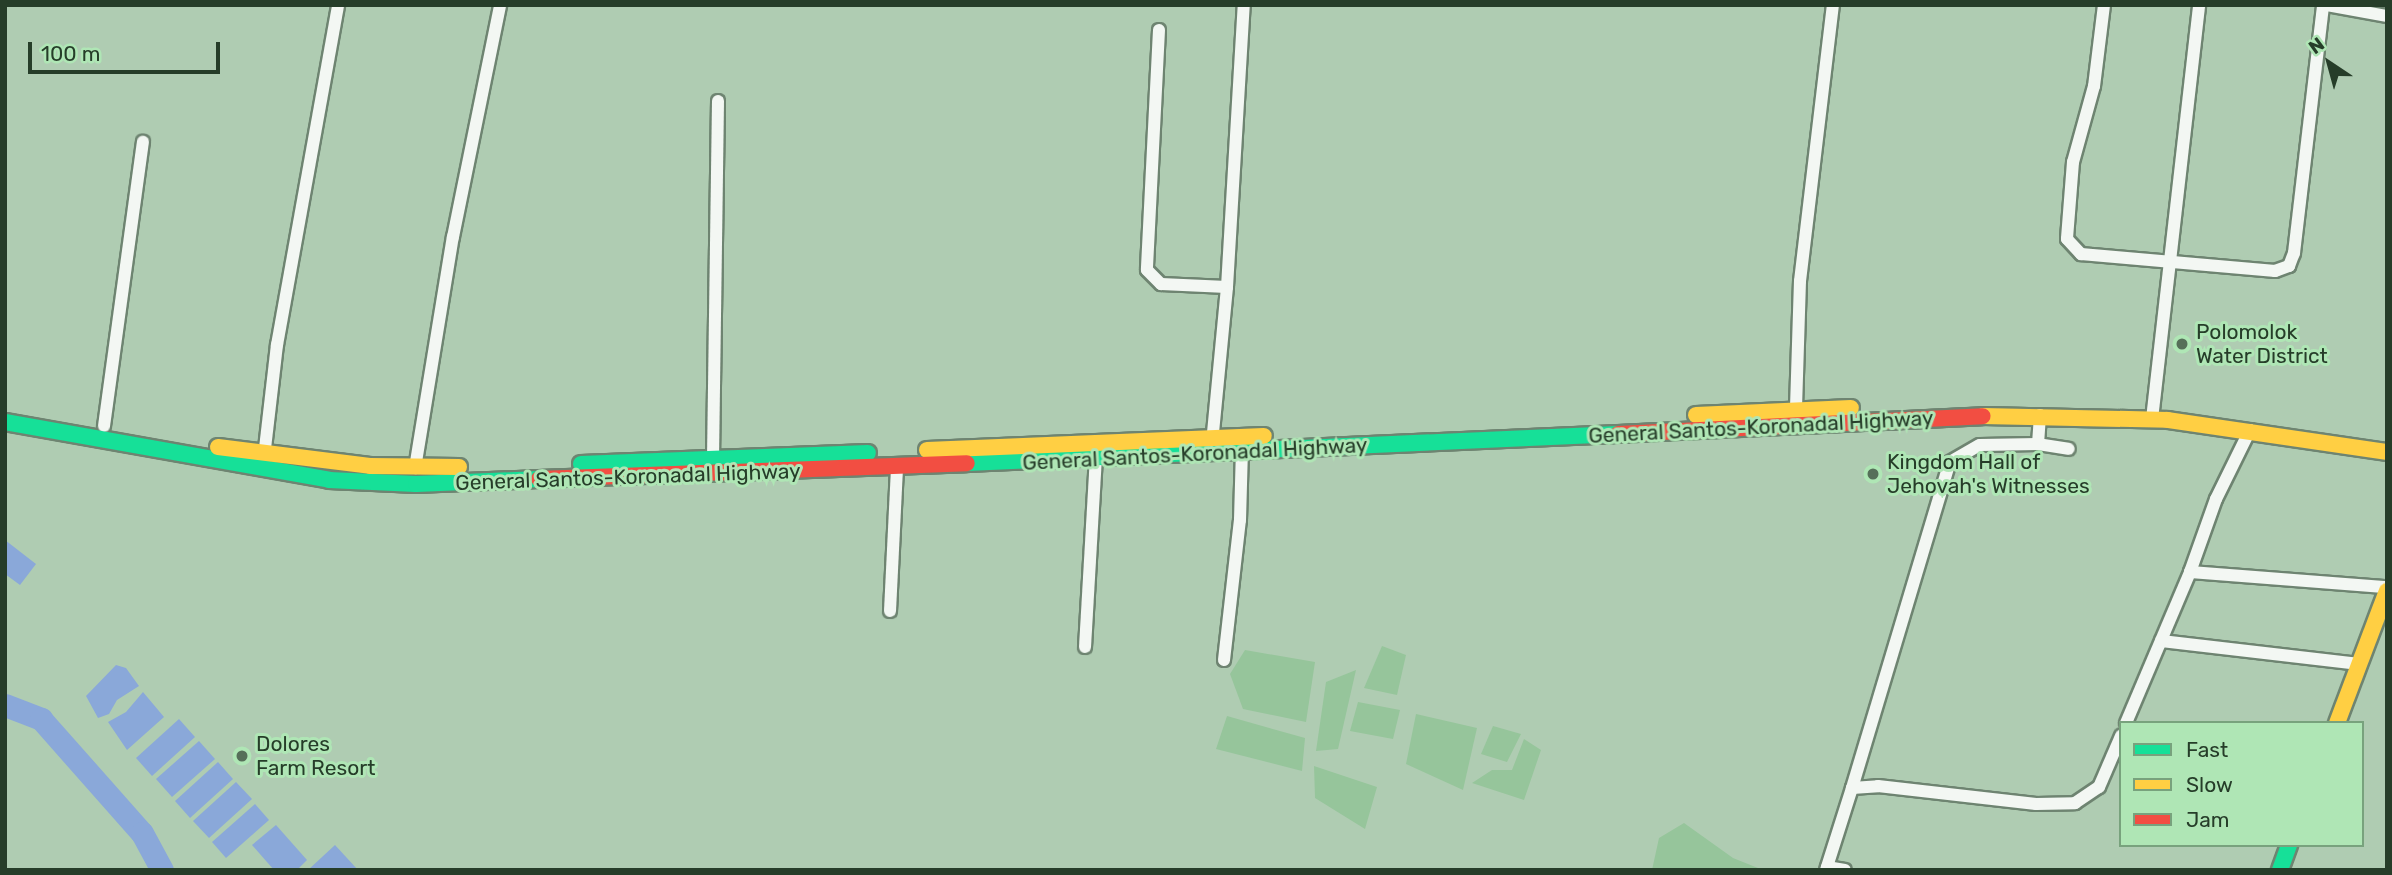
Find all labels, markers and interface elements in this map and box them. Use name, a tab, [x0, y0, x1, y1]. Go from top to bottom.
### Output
scale bar	[32, 28, 224, 72]
north arrow	[2294, 28, 2364, 98]
text: N	[2304, 32, 2329, 59]
text: 100 m	[41, 41, 100, 66]
place label: Polomolok Water District	[2196, 319, 2328, 369]
marker: Polomolok Water District	[2174, 336, 2190, 352]
street label: General Santos-Koronadal Highway	[1588, 405, 1934, 449]
street label: General Santos-Koronadal Highway	[1022, 432, 1368, 476]
place label: Kingdom Hall of Jehovah's Witnesses	[1887, 449, 2090, 499]
street label: General Santos-Koronadal Highway	[455, 458, 801, 496]
marker: Kingdom Hall of Jehovah's Witnesses	[1865, 466, 1881, 482]
legend	[2119, 721, 2364, 847]
place label: Dolores Farm Resort	[256, 731, 375, 781]
text: Fast	[2186, 737, 2228, 762]
marker: Dolores Farm Resort	[234, 748, 250, 764]
text: Slow	[2186, 772, 2233, 797]
text: Jam	[2186, 807, 2230, 832]

